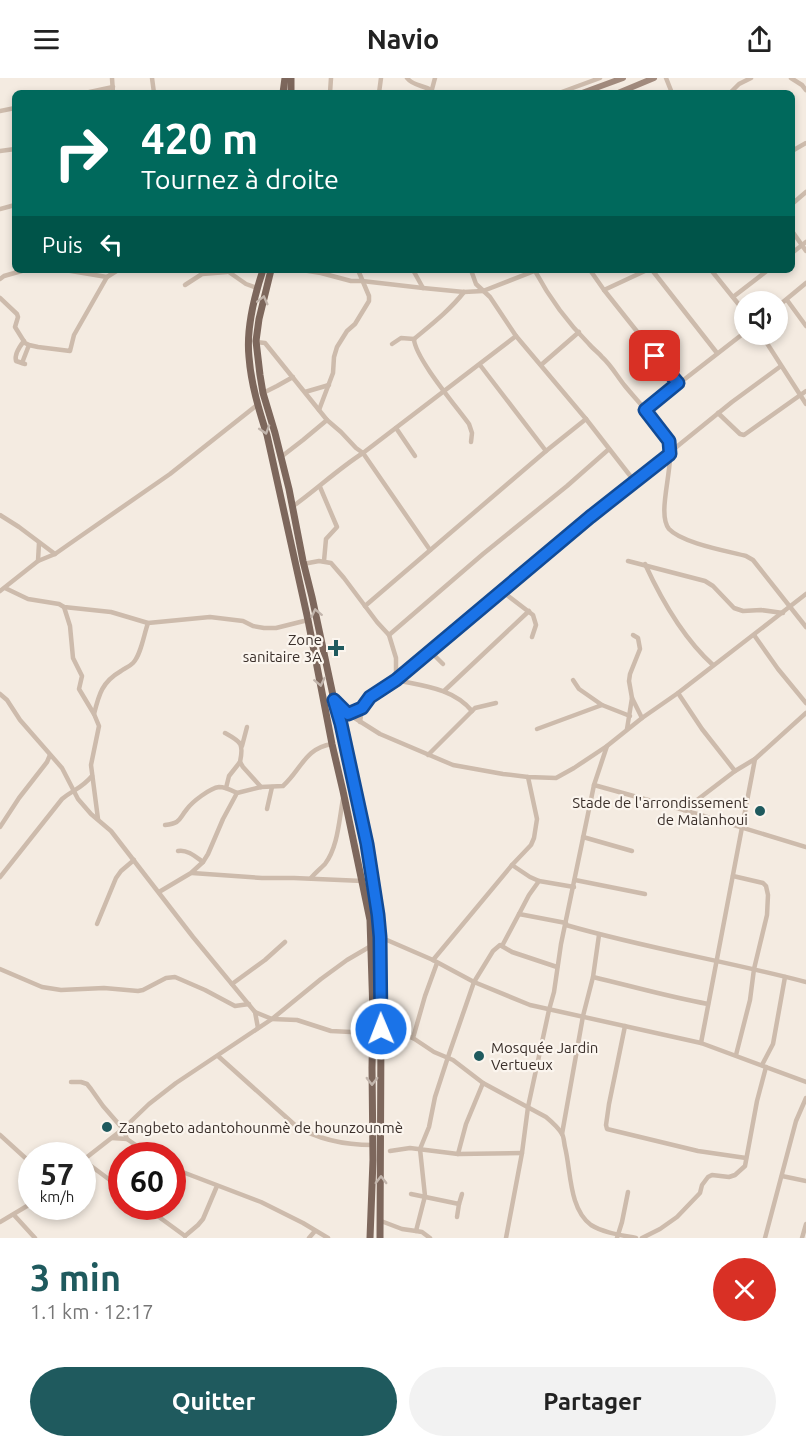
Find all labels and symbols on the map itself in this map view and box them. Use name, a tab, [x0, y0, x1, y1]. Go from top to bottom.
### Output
one-way arrow	[256, 295, 269, 305]
pin	[629, 330, 680, 381]
one-way arrow	[258, 424, 270, 435]
one-way arrow	[310, 609, 323, 619]
place label: Zone sanitaire 3A	[243, 631, 322, 665]
marker: Zone sanitaire 3A	[327, 639, 345, 657]
one-way arrow	[313, 676, 326, 686]
place label: Stade de l'arrondissement de Malanhoui	[572, 794, 748, 828]
marker: Stade de l'arrondissement de Malanhoui	[753, 804, 767, 818]
position arrow	[349, 997, 413, 1061]
place label: Mosquée Jardin Vertueux	[491, 1039, 598, 1073]
marker: Mosquée Jardin Vertueux	[472, 1049, 486, 1063]
one-way arrow	[366, 1077, 378, 1086]
place label: Zangbeto adantohounmè de hounzounmè	[119, 1119, 403, 1136]
marker: Zangbeto adantohounmè de hounzounmè	[100, 1120, 114, 1134]
speed limit sign: 60	[108, 1142, 186, 1220]
one-way arrow	[375, 1175, 387, 1184]

